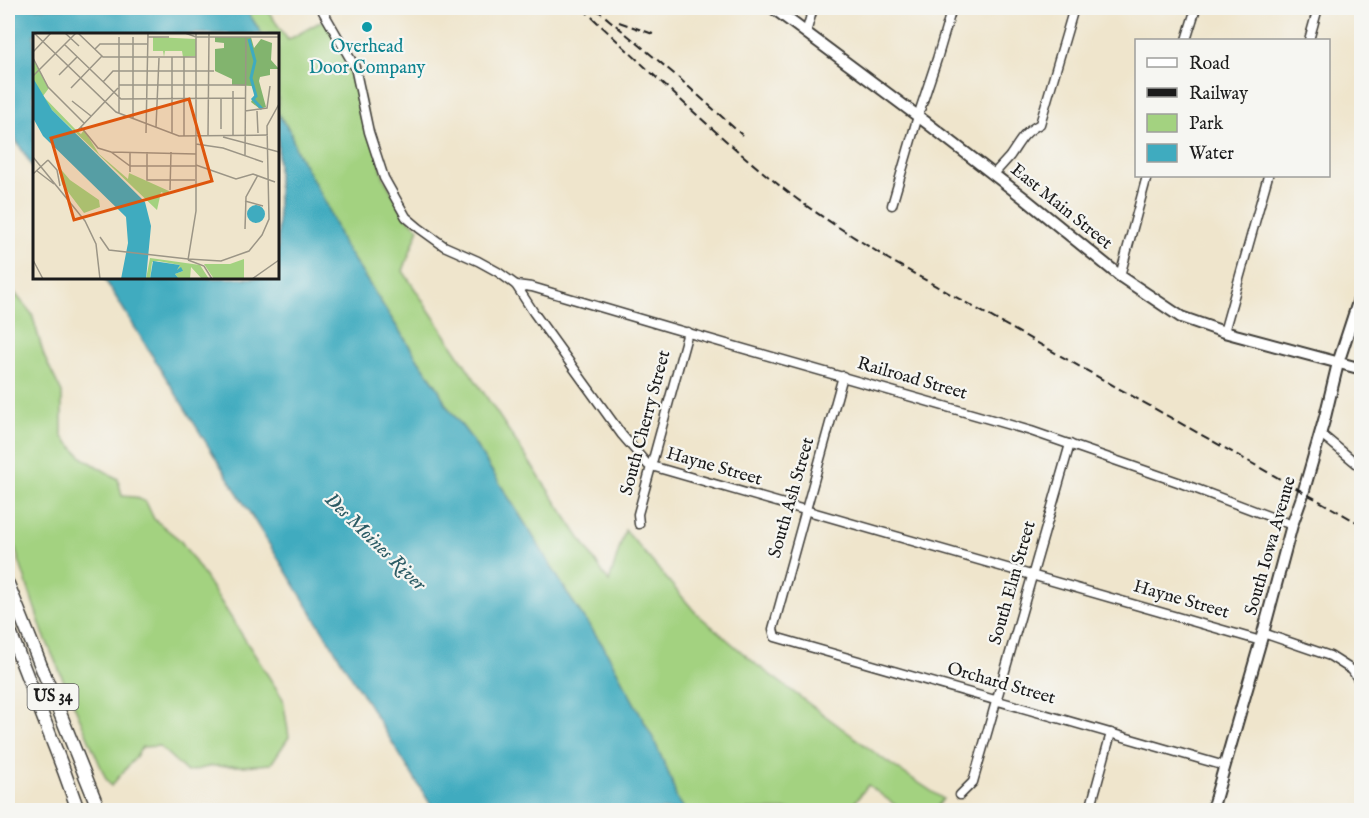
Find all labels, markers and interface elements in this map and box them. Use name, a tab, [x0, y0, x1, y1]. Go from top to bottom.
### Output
marker: Overhead Door Company	[360, 20, 374, 34]
inset map	[33, 33, 279, 279]
place label: Overhead Door Company	[309, 36, 425, 80]
legend	[1135, 39, 1330, 177]
text: Road	[1189, 53, 1230, 76]
text: Railway	[1189, 83, 1248, 106]
text: Park	[1189, 113, 1224, 136]
text: Water	[1189, 143, 1234, 166]
street label: East Main Street	[1005, 159, 1117, 255]
street label: South Cherry Street	[616, 348, 676, 498]
street label: Railroad Street	[854, 352, 970, 406]
street label: South Ash Street	[764, 435, 820, 561]
street label: Hayne Street	[664, 442, 764, 492]
street label: South Iowa Avenue	[1240, 474, 1302, 618]
water label: Des Moines River	[319, 487, 432, 597]
street label: South Elm Street	[984, 518, 1042, 648]
street label: Hayne Street	[1131, 575, 1231, 625]
street label: Orchard Street	[944, 658, 1058, 710]
road number: US 34	[28, 684, 78, 710]

